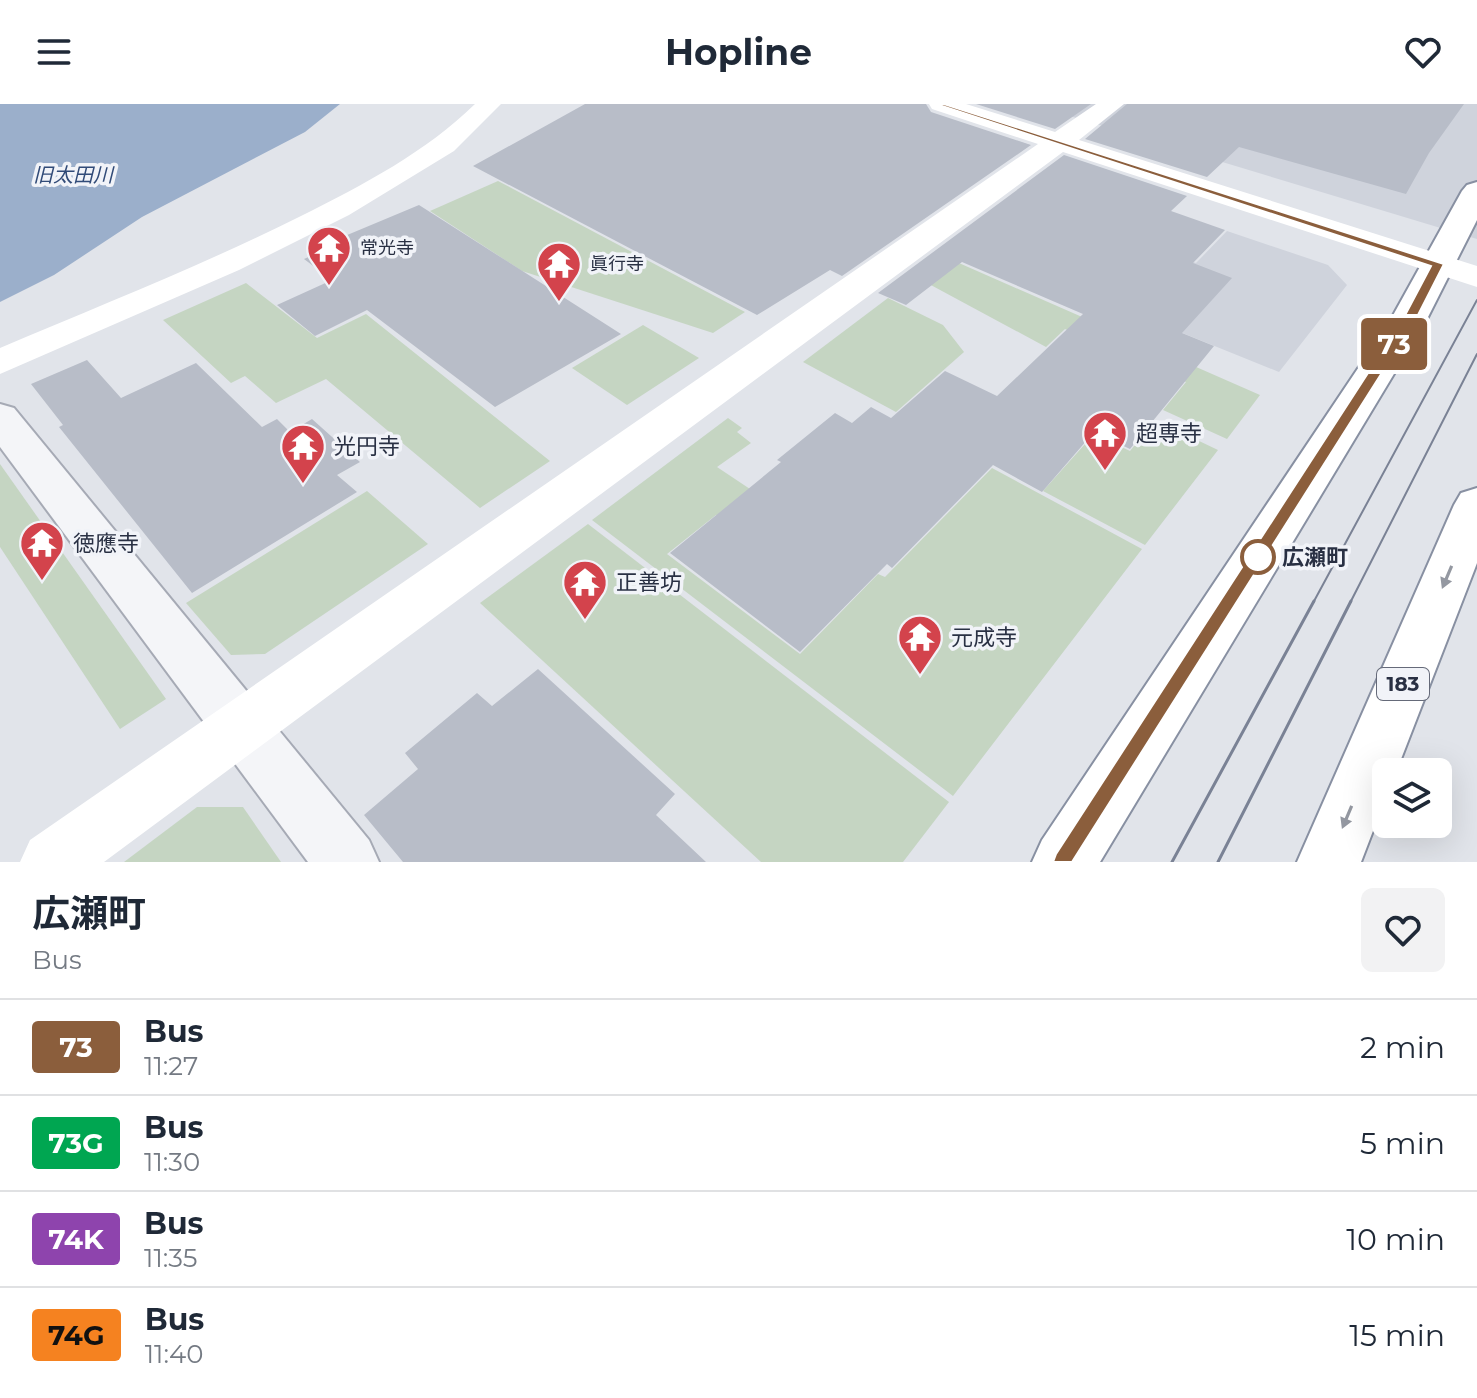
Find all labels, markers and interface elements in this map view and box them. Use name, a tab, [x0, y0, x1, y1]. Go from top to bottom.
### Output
icon: menu	[32, 30, 76, 74]
text: Hopline	[665, 30, 812, 74]
icon: heart	[1401, 30, 1445, 74]
water label: 旧太田川	[33, 163, 115, 187]
temple icon: 常光寺	[305, 224, 353, 287]
place label: 常光寺	[360, 237, 414, 259]
temple icon: 眞行寺	[535, 240, 583, 303]
place label: 眞行寺	[590, 253, 644, 275]
line badge: 73	[1358, 318, 1430, 370]
text: 73	[1377, 327, 1411, 361]
temple icon: 超専寺	[1081, 409, 1129, 472]
place label: 超専寺	[1136, 420, 1202, 447]
temple icon: 光円寺	[279, 422, 327, 485]
place label: 光円寺	[334, 433, 400, 460]
temple icon: 徳應寺	[18, 519, 66, 582]
place label: 徳應寺	[73, 530, 139, 557]
marker: 広瀬町	[1241, 540, 1275, 574]
place label: 広瀬町	[1282, 544, 1348, 571]
temple icon: 正善坊	[561, 558, 609, 621]
one-way arrow	[1440, 565, 1453, 589]
place label: 正善坊	[616, 569, 682, 596]
temple icon: 元成寺	[896, 613, 944, 676]
place label: 元成寺	[951, 624, 1017, 651]
road number: 183	[1377, 668, 1429, 700]
map controls	[1372, 758, 1452, 838]
button: layers	[1372, 758, 1452, 838]
one-way arrow	[1341, 805, 1354, 829]
button: heart	[1361, 888, 1445, 972]
text: 広瀬町	[32, 890, 146, 937]
text: Bus	[32, 944, 82, 976]
text: Bus	[144, 1013, 204, 1050]
text: 2 min	[1360, 1029, 1445, 1066]
text: 73	[59, 1030, 93, 1064]
text: 11:27	[144, 1050, 198, 1082]
text: Bus	[144, 1109, 204, 1146]
text: 5 min	[1360, 1125, 1445, 1162]
text: 73G	[48, 1126, 104, 1160]
text: 11:30	[144, 1146, 200, 1178]
text: Bus	[144, 1205, 204, 1242]
text: 10 min	[1346, 1221, 1445, 1258]
text: 74K	[48, 1222, 104, 1256]
text: 11:35	[144, 1242, 197, 1274]
text: Bus	[145, 1301, 204, 1338]
text: 15 min	[1349, 1317, 1445, 1354]
text: 74G	[48, 1318, 105, 1352]
text: 11:40	[145, 1338, 203, 1370]

